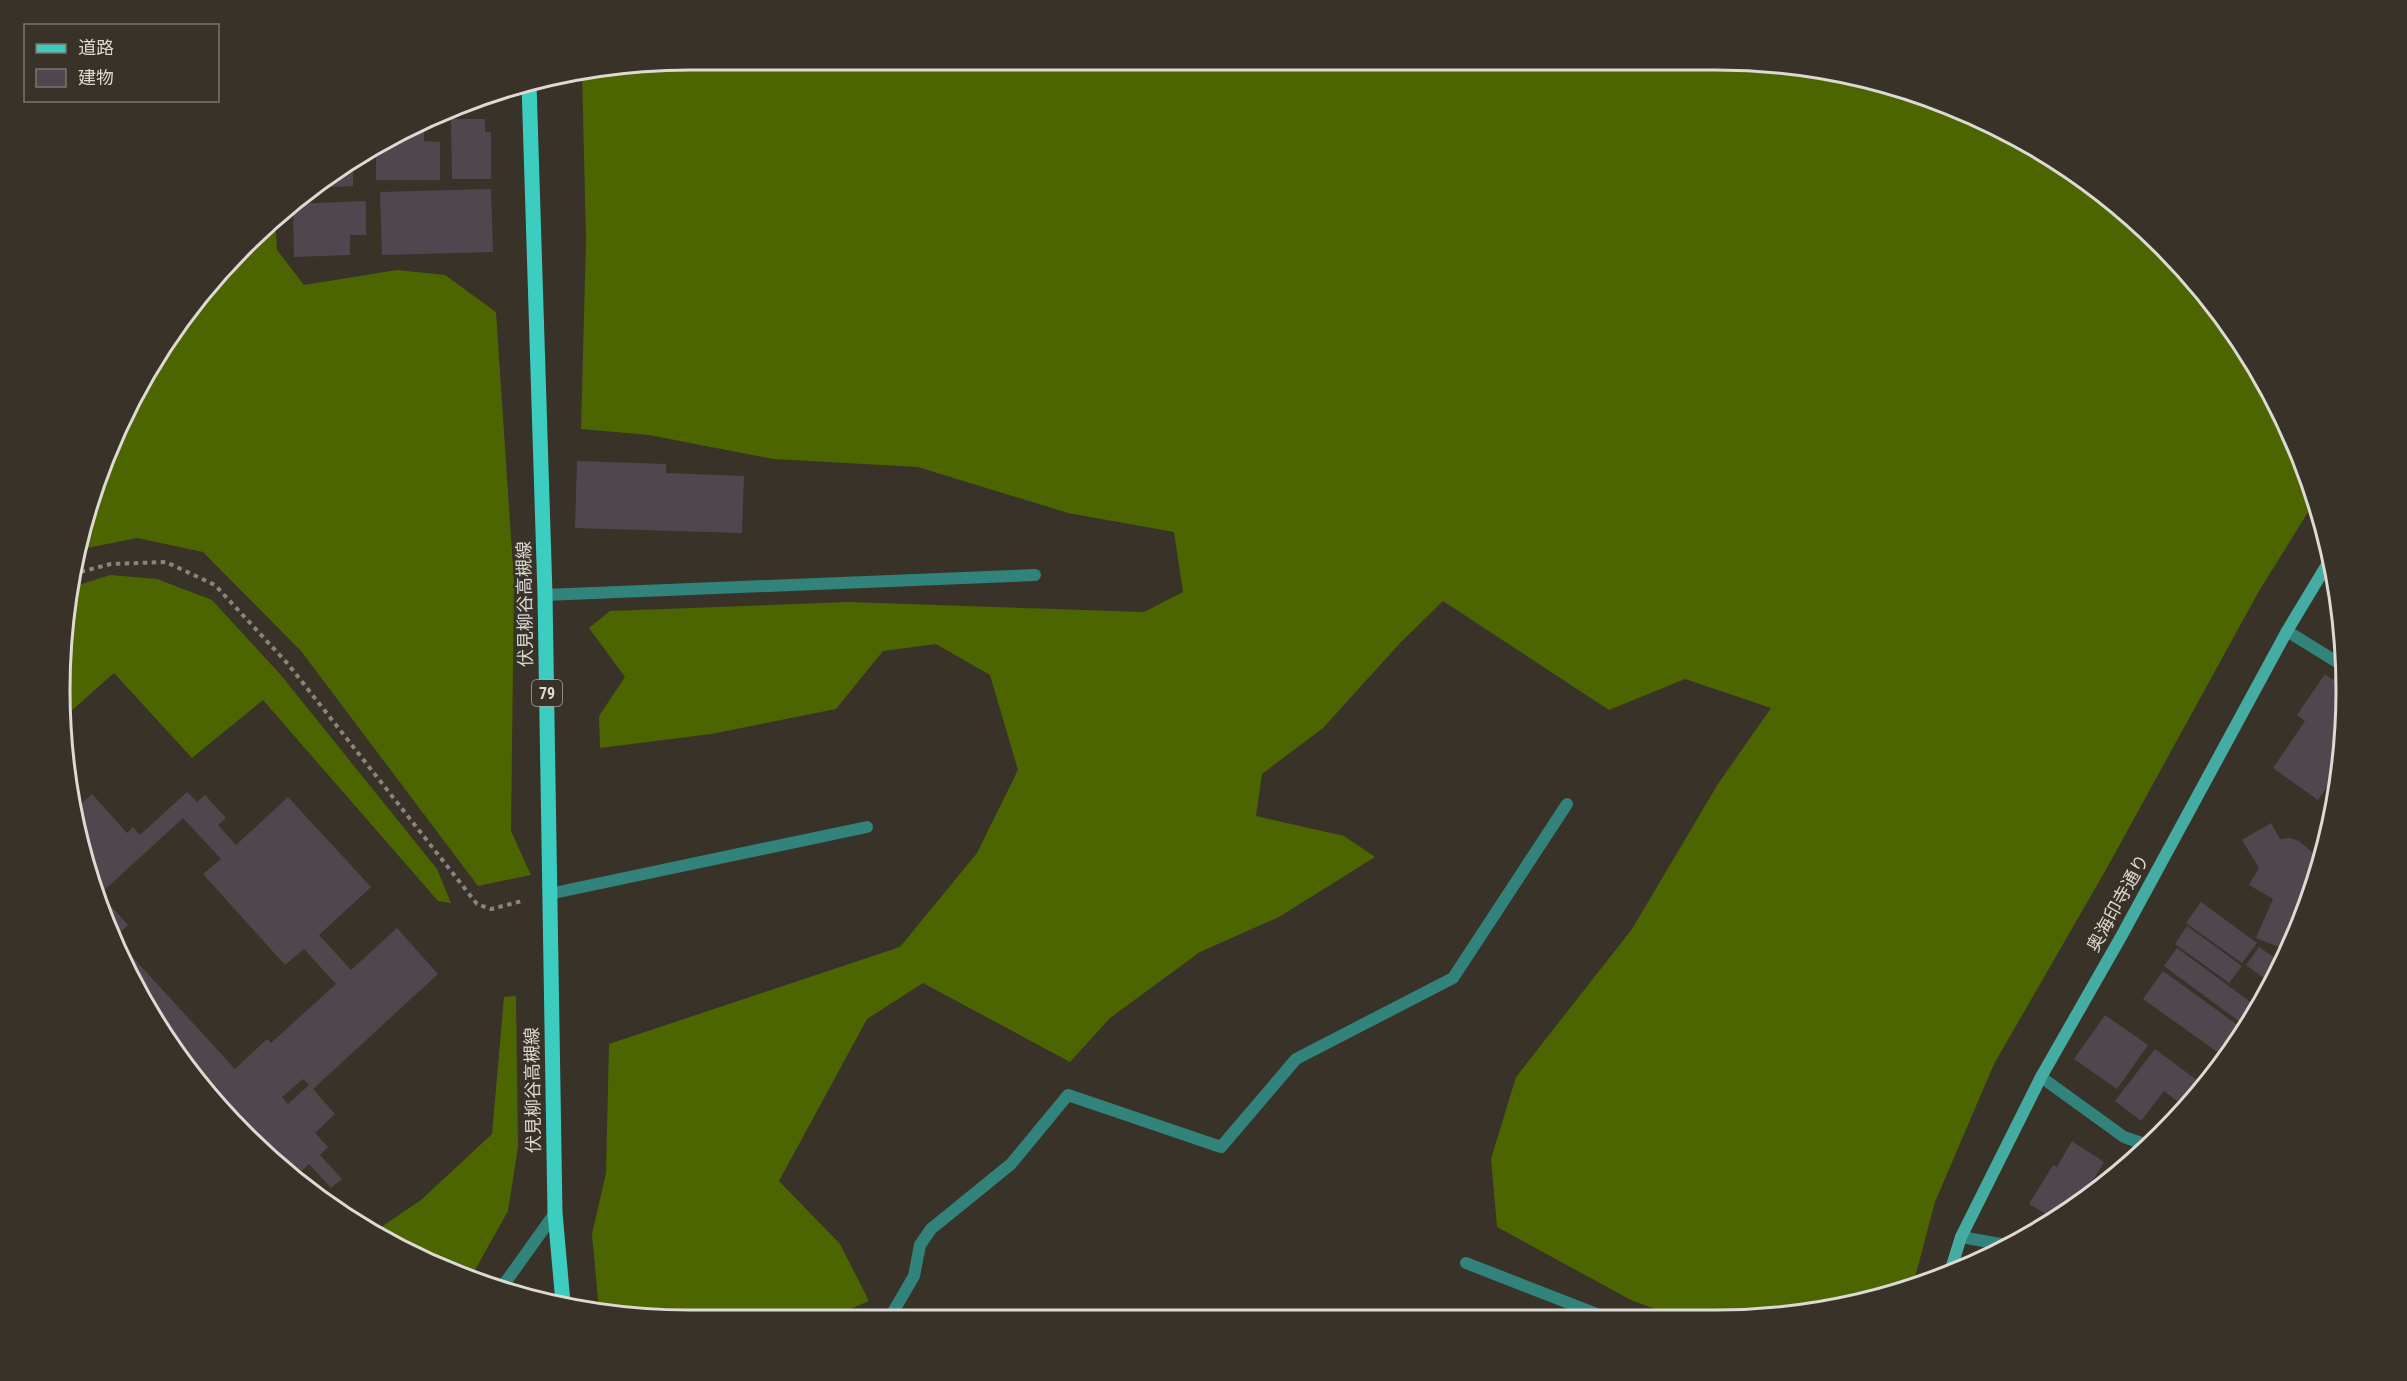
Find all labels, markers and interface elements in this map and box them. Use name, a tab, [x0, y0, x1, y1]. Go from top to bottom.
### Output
legend	[24, 24, 219, 102]
text: 道路	[78, 37, 114, 58]
text: 建物	[78, 67, 114, 88]
street label: 伏見柳谷高槻線	[513, 541, 536, 667]
road number: 79	[532, 680, 562, 706]
street label: 奥海印寺通り	[2082, 850, 2153, 955]
street label: 伏見柳谷高槻線	[521, 1027, 544, 1153]

